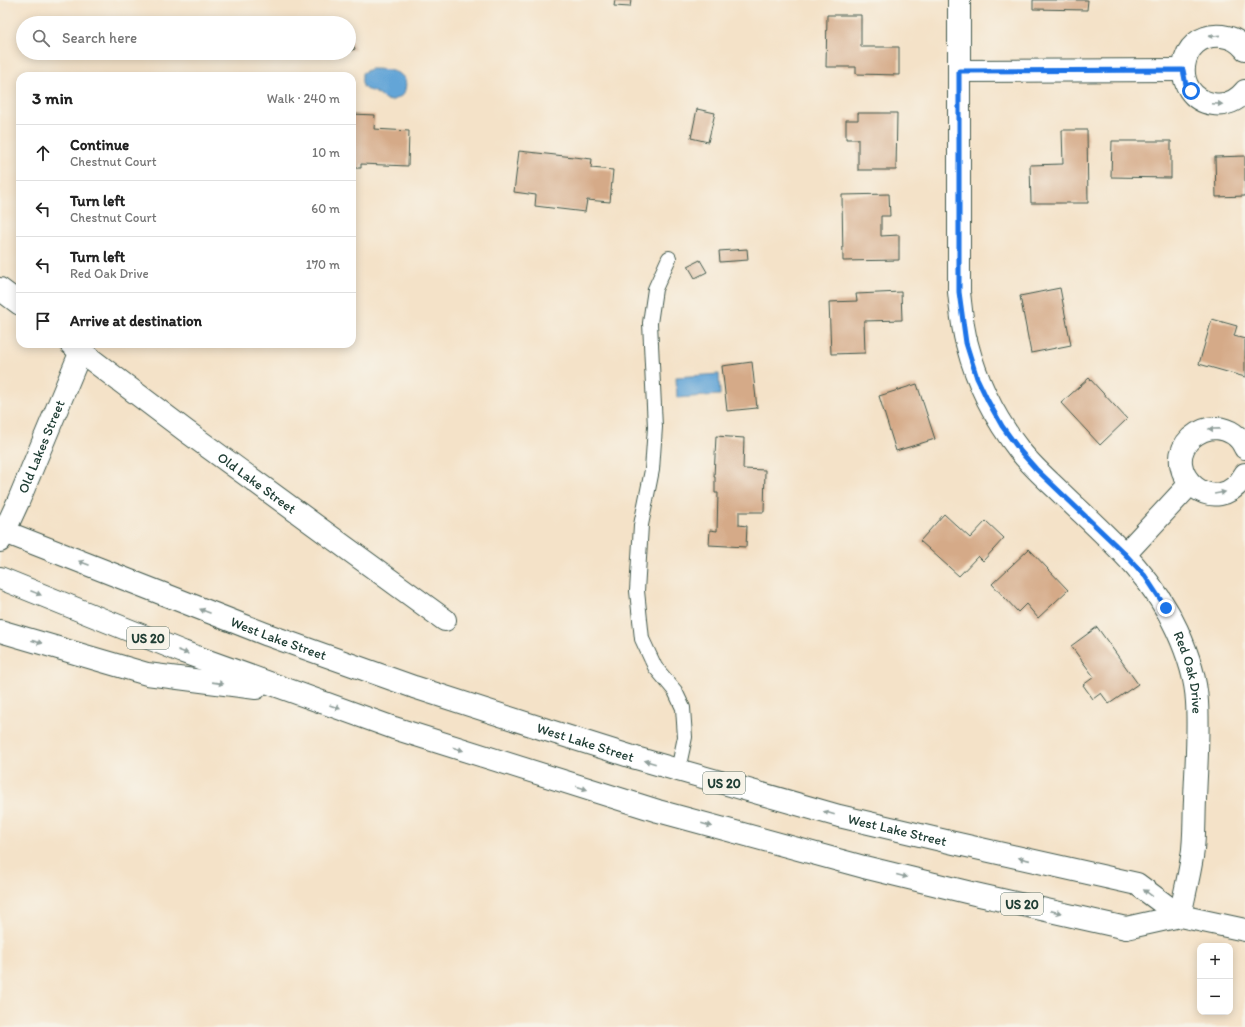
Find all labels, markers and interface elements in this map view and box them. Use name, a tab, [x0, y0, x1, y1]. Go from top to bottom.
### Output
search box	[16, 16, 356, 60]
icon: search	[30, 27, 52, 49]
text: Search here	[62, 29, 137, 47]
one-way arrow	[1208, 33, 1220, 40]
route start	[1182, 82, 1200, 100]
text: 3 min	[32, 88, 73, 108]
text: Walk · 240 m	[267, 91, 340, 106]
one-way arrow	[1211, 100, 1223, 107]
text: Continue	[70, 136, 129, 154]
icon: ahead	[32, 142, 54, 164]
text: 10 m	[312, 145, 340, 160]
text: Chestnut Court	[70, 154, 157, 169]
text: Turn left	[70, 192, 125, 210]
icon: left	[32, 198, 54, 220]
text: 60 m	[311, 201, 340, 216]
text: Chestnut Court	[70, 210, 157, 225]
text: Turn left	[70, 248, 125, 266]
icon: left	[32, 254, 54, 276]
text: 170 m	[306, 257, 340, 272]
text: Red Oak Drive	[70, 266, 149, 281]
icon: arrive	[32, 310, 54, 332]
text: Arrive at destination	[70, 312, 202, 330]
street label: Old Lakes Street	[15, 397, 69, 496]
one-way arrow	[1207, 426, 1220, 432]
street label: Old Lake Street	[214, 449, 299, 518]
one-way arrow	[1214, 490, 1226, 496]
one-way arrow	[78, 560, 90, 566]
one-way arrow	[31, 590, 43, 596]
route end	[1157, 599, 1175, 617]
one-way arrow	[199, 607, 211, 613]
street label: West Lake Street	[228, 613, 329, 664]
road number: US 20	[127, 627, 169, 649]
street label: Red Oak Drive	[1170, 629, 1206, 714]
one-way arrow	[32, 639, 44, 645]
one-way arrow	[177, 649, 189, 655]
one-way arrow	[212, 680, 224, 686]
one-way arrow	[330, 704, 342, 710]
street label: West Lake Street	[535, 719, 636, 766]
one-way arrow	[453, 746, 465, 752]
one-way arrow	[644, 759, 656, 765]
road number: US 20	[703, 772, 745, 794]
one-way arrow	[577, 785, 589, 791]
one-way arrow	[823, 810, 835, 816]
street label: West Lake Street	[846, 810, 948, 850]
one-way arrow	[701, 822, 713, 828]
one-way arrow	[1018, 856, 1030, 862]
one-way arrow	[896, 874, 908, 880]
one-way arrow	[1143, 889, 1154, 897]
road number: US 20	[1001, 893, 1043, 915]
one-way arrow	[1050, 910, 1062, 916]
map controls	[1197, 943, 1233, 1015]
button: +	[1197, 943, 1233, 979]
button: −	[1197, 979, 1233, 1015]

